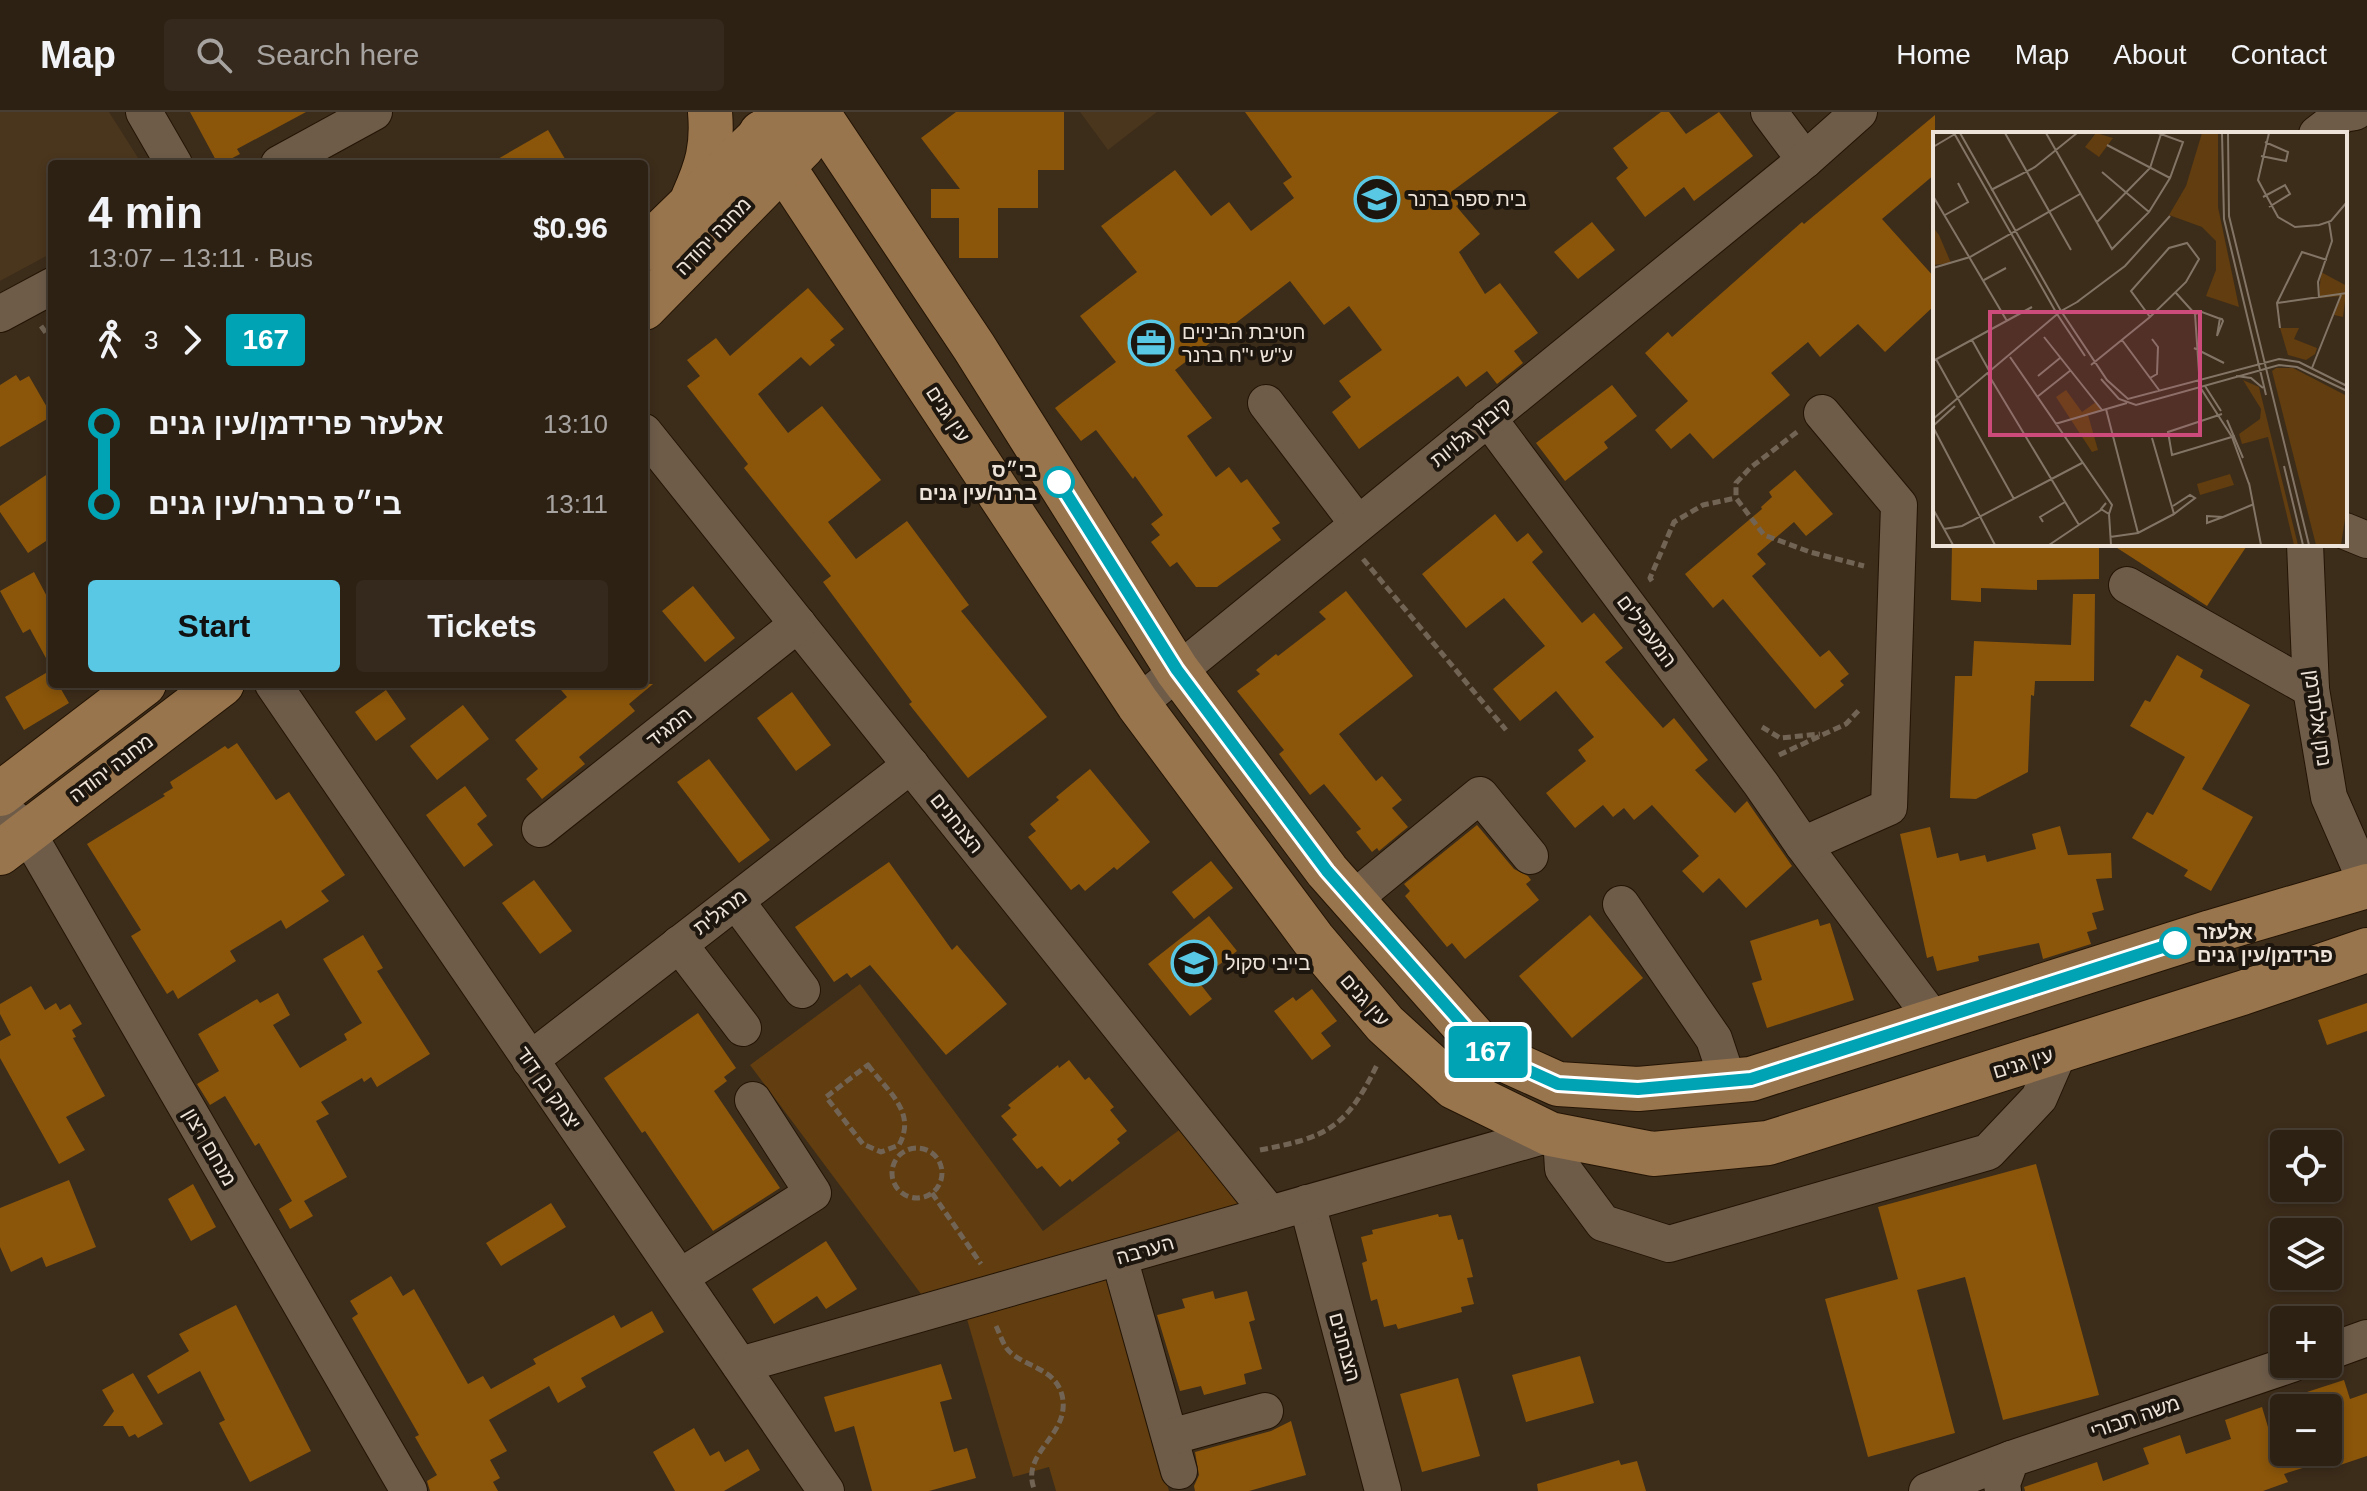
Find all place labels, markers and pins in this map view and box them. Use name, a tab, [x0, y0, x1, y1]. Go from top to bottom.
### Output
school or university icon: בית ספר ברנר	[1353, 175, 1401, 223]
place label: בית ספר ברנר	[1408, 188, 1527, 210]
office icon: חטיבת הביניים ע"ש י"ח ברנר	[1127, 319, 1175, 367]
place label: חטיבת הביניים ע"ש י"ח ברנר	[1182, 321, 1306, 366]
place label: בי״ס ברנר/עין גנים	[919, 459, 1037, 504]
marker: בי״ס ברנר/עין גנים	[1044, 467, 1074, 497]
place label: אלעזר פרידמן/עין גנים	[2197, 921, 2333, 966]
marker: אלעזר פרידמן/עין גנים	[2160, 928, 2190, 958]
school or university icon: בייבי סקול	[1170, 939, 1218, 987]
place label: בייבי סקול	[1225, 952, 1310, 974]

